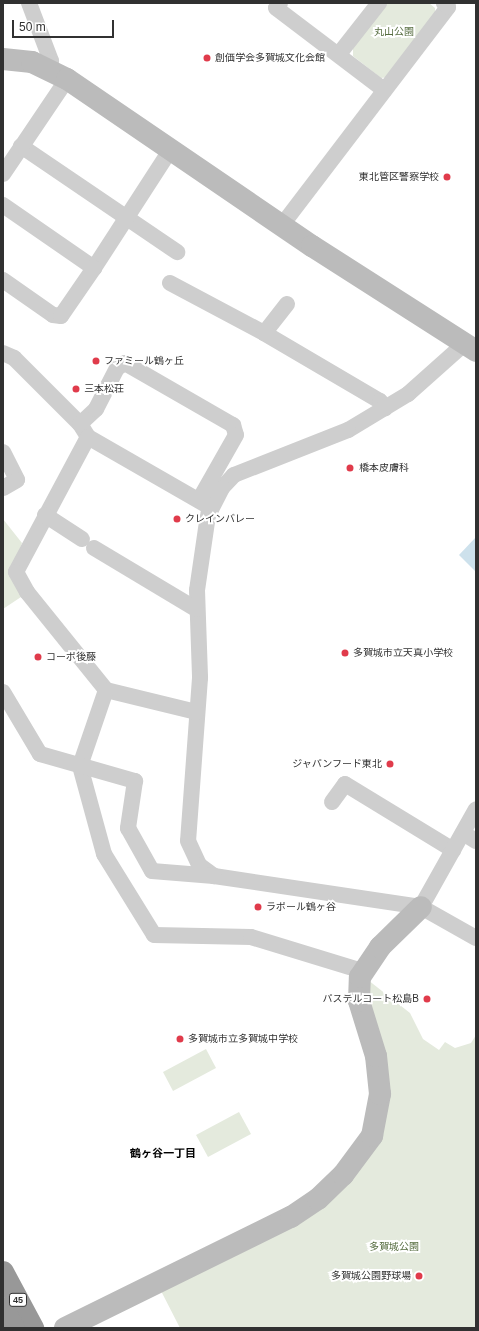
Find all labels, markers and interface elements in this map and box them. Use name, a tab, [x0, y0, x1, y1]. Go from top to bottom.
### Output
scale bar	[14, 12, 116, 38]
text: 50 m	[19, 20, 46, 34]
park label: 丸山公園	[374, 26, 414, 38]
place label: 創価学会多賀城文化会館	[215, 52, 325, 64]
marker: 創価学会多賀城文化会館	[202, 53, 212, 63]
place label: 東北管区警察学校	[359, 171, 439, 183]
marker: 東北管区警察学校	[442, 172, 452, 182]
place label: ファミール鶴ヶ丘	[104, 355, 184, 367]
marker: ファミール鶴ヶ丘	[91, 356, 101, 366]
place label: 三本松荘	[84, 383, 124, 395]
marker: 三本松荘	[71, 384, 81, 394]
marker: 橋本皮膚科	[344, 462, 356, 474]
place label: 橋本皮膚科	[359, 462, 409, 474]
place label: クレインバレー	[185, 513, 255, 525]
marker: クレインバレー	[172, 514, 182, 524]
place label: 多賀城市立天真小学校	[353, 647, 453, 659]
marker: 多賀城市立天真小学校	[340, 648, 350, 658]
place label: コーポ後藤	[46, 651, 96, 663]
marker: コーポ後藤	[33, 652, 43, 662]
place label: ジャパンフード東北	[292, 758, 382, 770]
marker: ジャパンフード東北	[385, 759, 395, 769]
place label: ラポール鶴ヶ谷	[266, 901, 336, 913]
marker: ラポール鶴ヶ谷	[253, 902, 263, 912]
place label: パステルコート松島B	[322, 993, 419, 1005]
marker: パステルコート松島B	[422, 994, 432, 1004]
place label: 多賀城市立多賀城中学校	[188, 1033, 298, 1045]
marker: 多賀城市立多賀城中学校	[175, 1034, 185, 1044]
district label: 鶴ヶ谷一丁目	[130, 1146, 196, 1160]
park label: 多賀城公園	[369, 1241, 419, 1253]
place label: 多賀城公園野球場	[331, 1270, 411, 1282]
marker: 多賀城公園野球場	[414, 1271, 424, 1281]
road number: 45	[8, 1293, 28, 1307]

